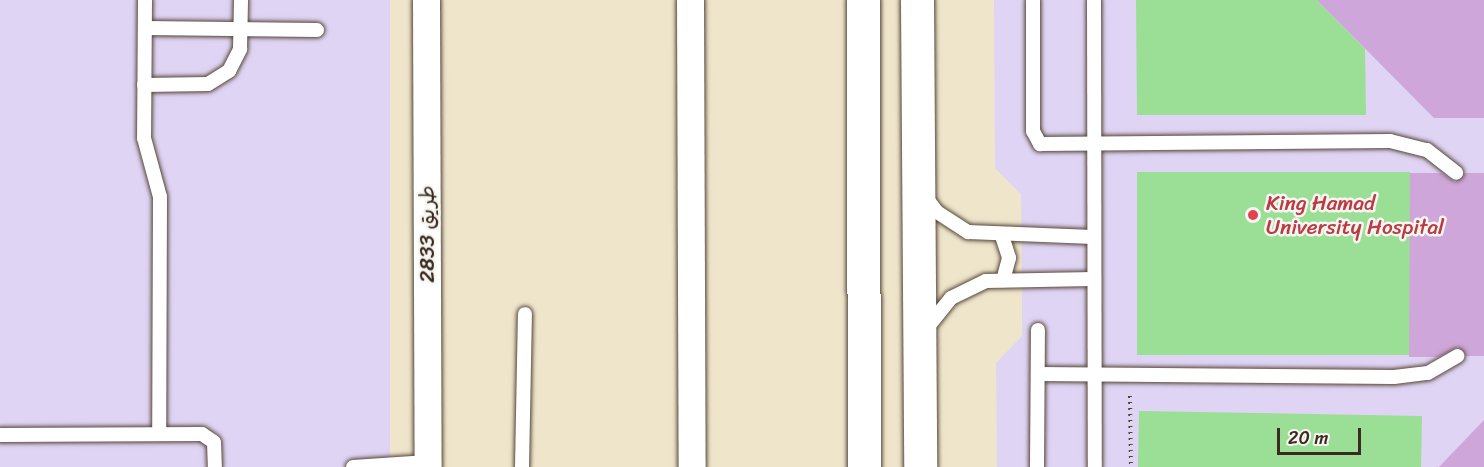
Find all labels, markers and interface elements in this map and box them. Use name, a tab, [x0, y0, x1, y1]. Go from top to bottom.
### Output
street label: طريق 2833	[414, 185, 440, 283]
place label: King Hamad University Hospital	[1266, 190, 1444, 240]
marker: King Hamad University Hospital	[1244, 206, 1262, 224]
scale bar	[1280, 416, 1364, 454]
text: 20 m	[1288, 422, 1328, 454]

